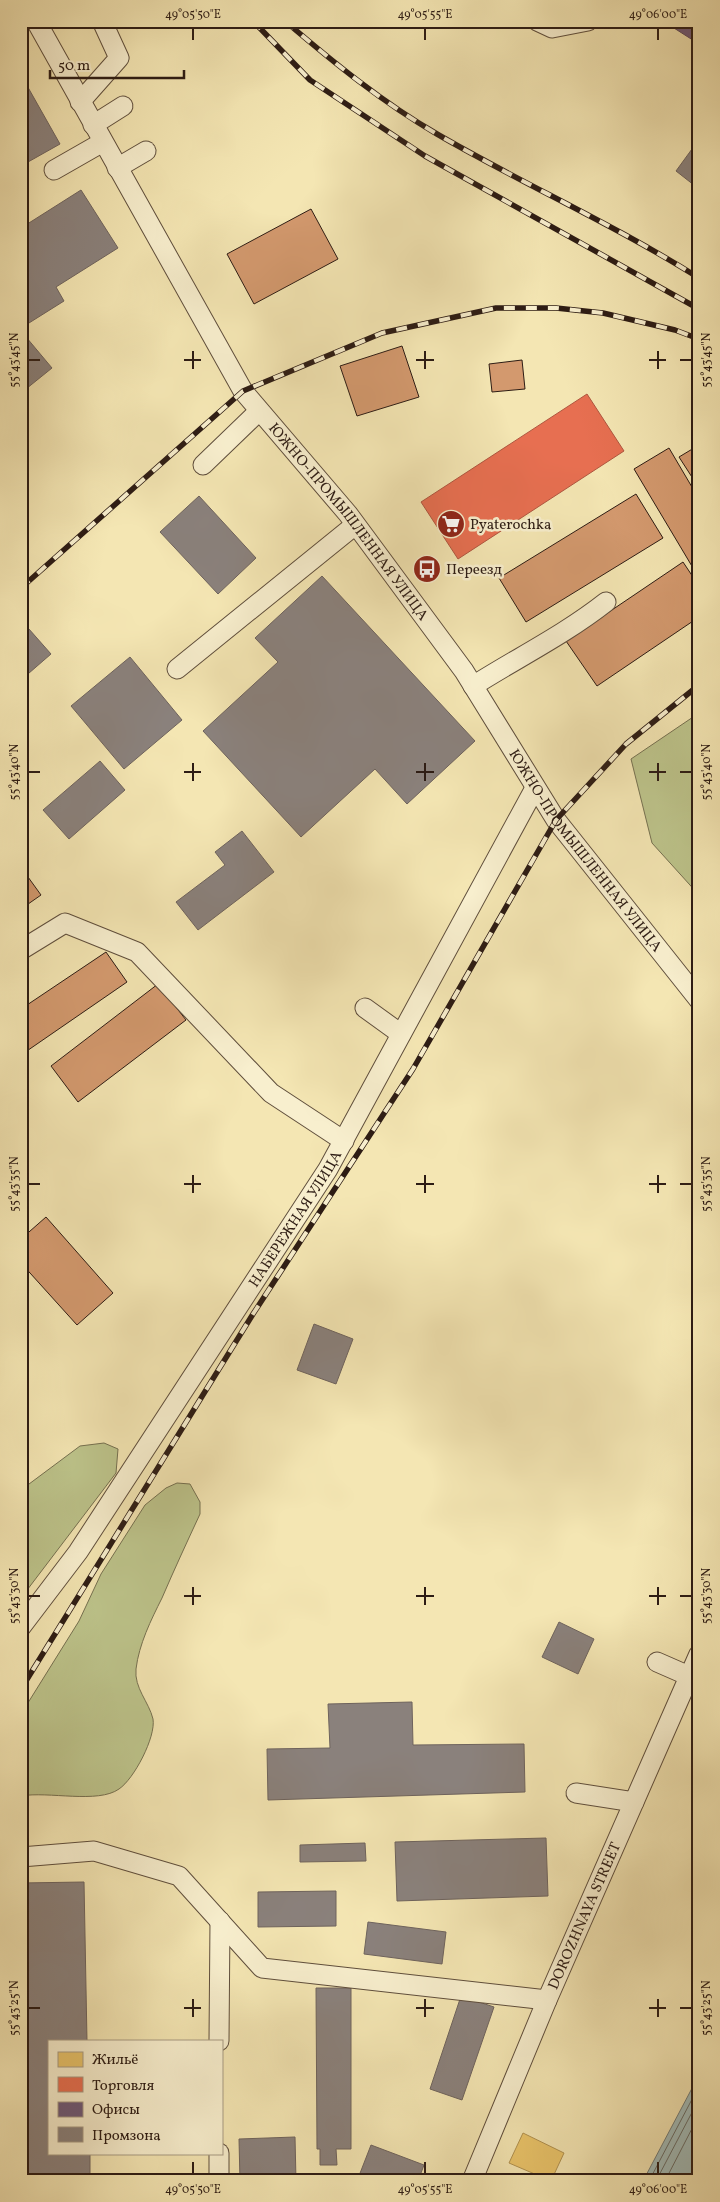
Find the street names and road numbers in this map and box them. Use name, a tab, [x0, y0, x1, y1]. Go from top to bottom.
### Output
street label: ЮЖНО-ПРОМЫШЛЕННАЯ УЛИЦА	[263, 419, 433, 626]
street label: ЮЖНО-ПРОМЫШЛЕННАЯ УЛИЦА	[503, 746, 666, 958]
street label: НАБЕРЕЖНАЯ УЛИЦА	[244, 1147, 348, 1292]
street label: DOROZHNAYA STREET	[544, 1839, 627, 1993]

